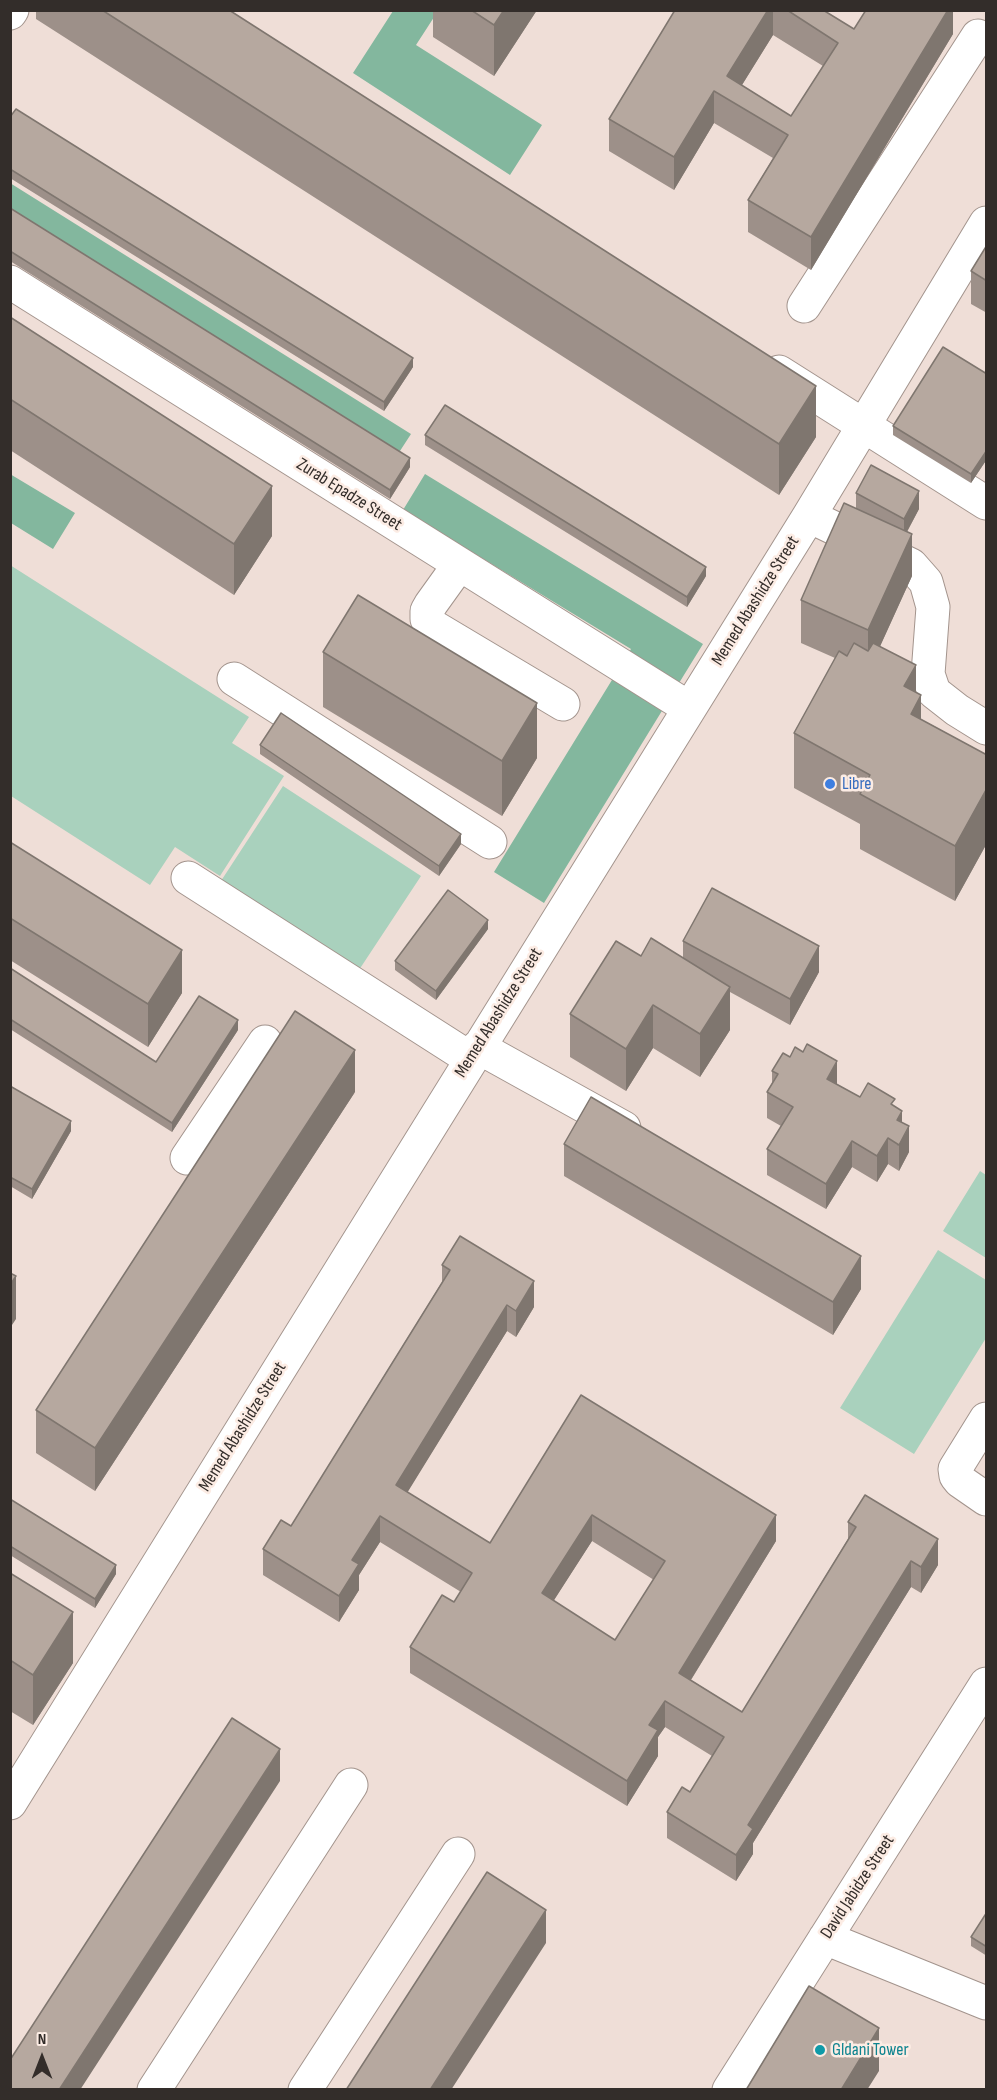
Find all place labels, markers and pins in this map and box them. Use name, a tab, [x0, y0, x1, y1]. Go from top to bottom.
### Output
place label: Libre	[842, 773, 872, 795]
marker: Libre	[823, 777, 837, 791]
place label: Gldani Tower	[832, 2039, 909, 2061]
marker: Gldani Tower	[813, 2043, 827, 2057]

